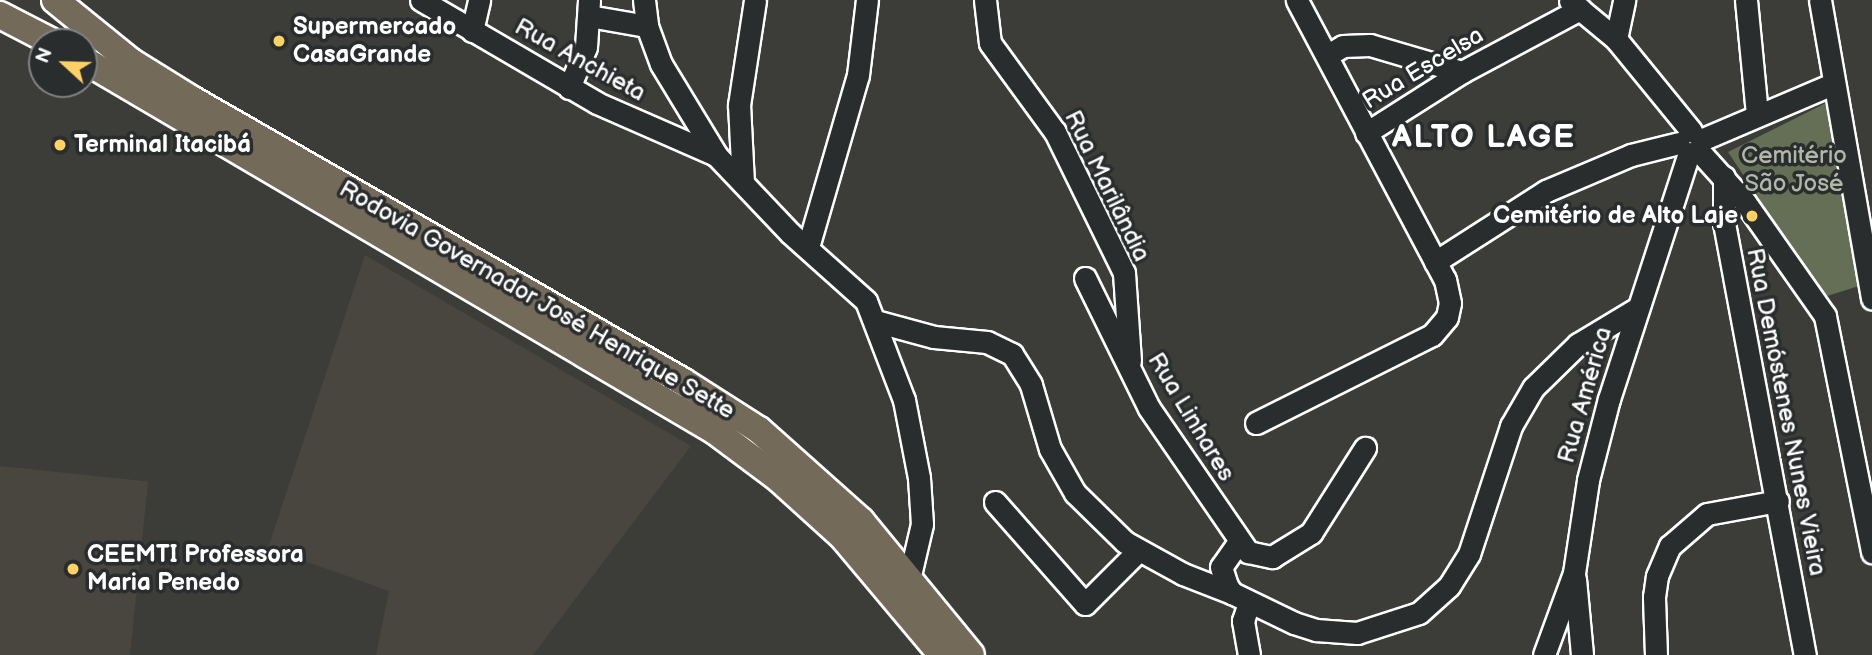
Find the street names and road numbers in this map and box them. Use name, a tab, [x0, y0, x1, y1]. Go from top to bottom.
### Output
street label: Rua Anchieta	[510, 12, 650, 108]
street label: Rua Escelsa	[1357, 21, 1489, 115]
street label: Rua Marilândia	[1058, 106, 1156, 266]
street label: Rodovia Governador José Henrique Sette	[333, 174, 741, 426]
street label: Rua Demóstenes Nunes Vieira	[1740, 245, 1832, 579]
street label: Rua América	[1552, 324, 1618, 466]
street label: Rua Linhares	[1141, 348, 1241, 486]

